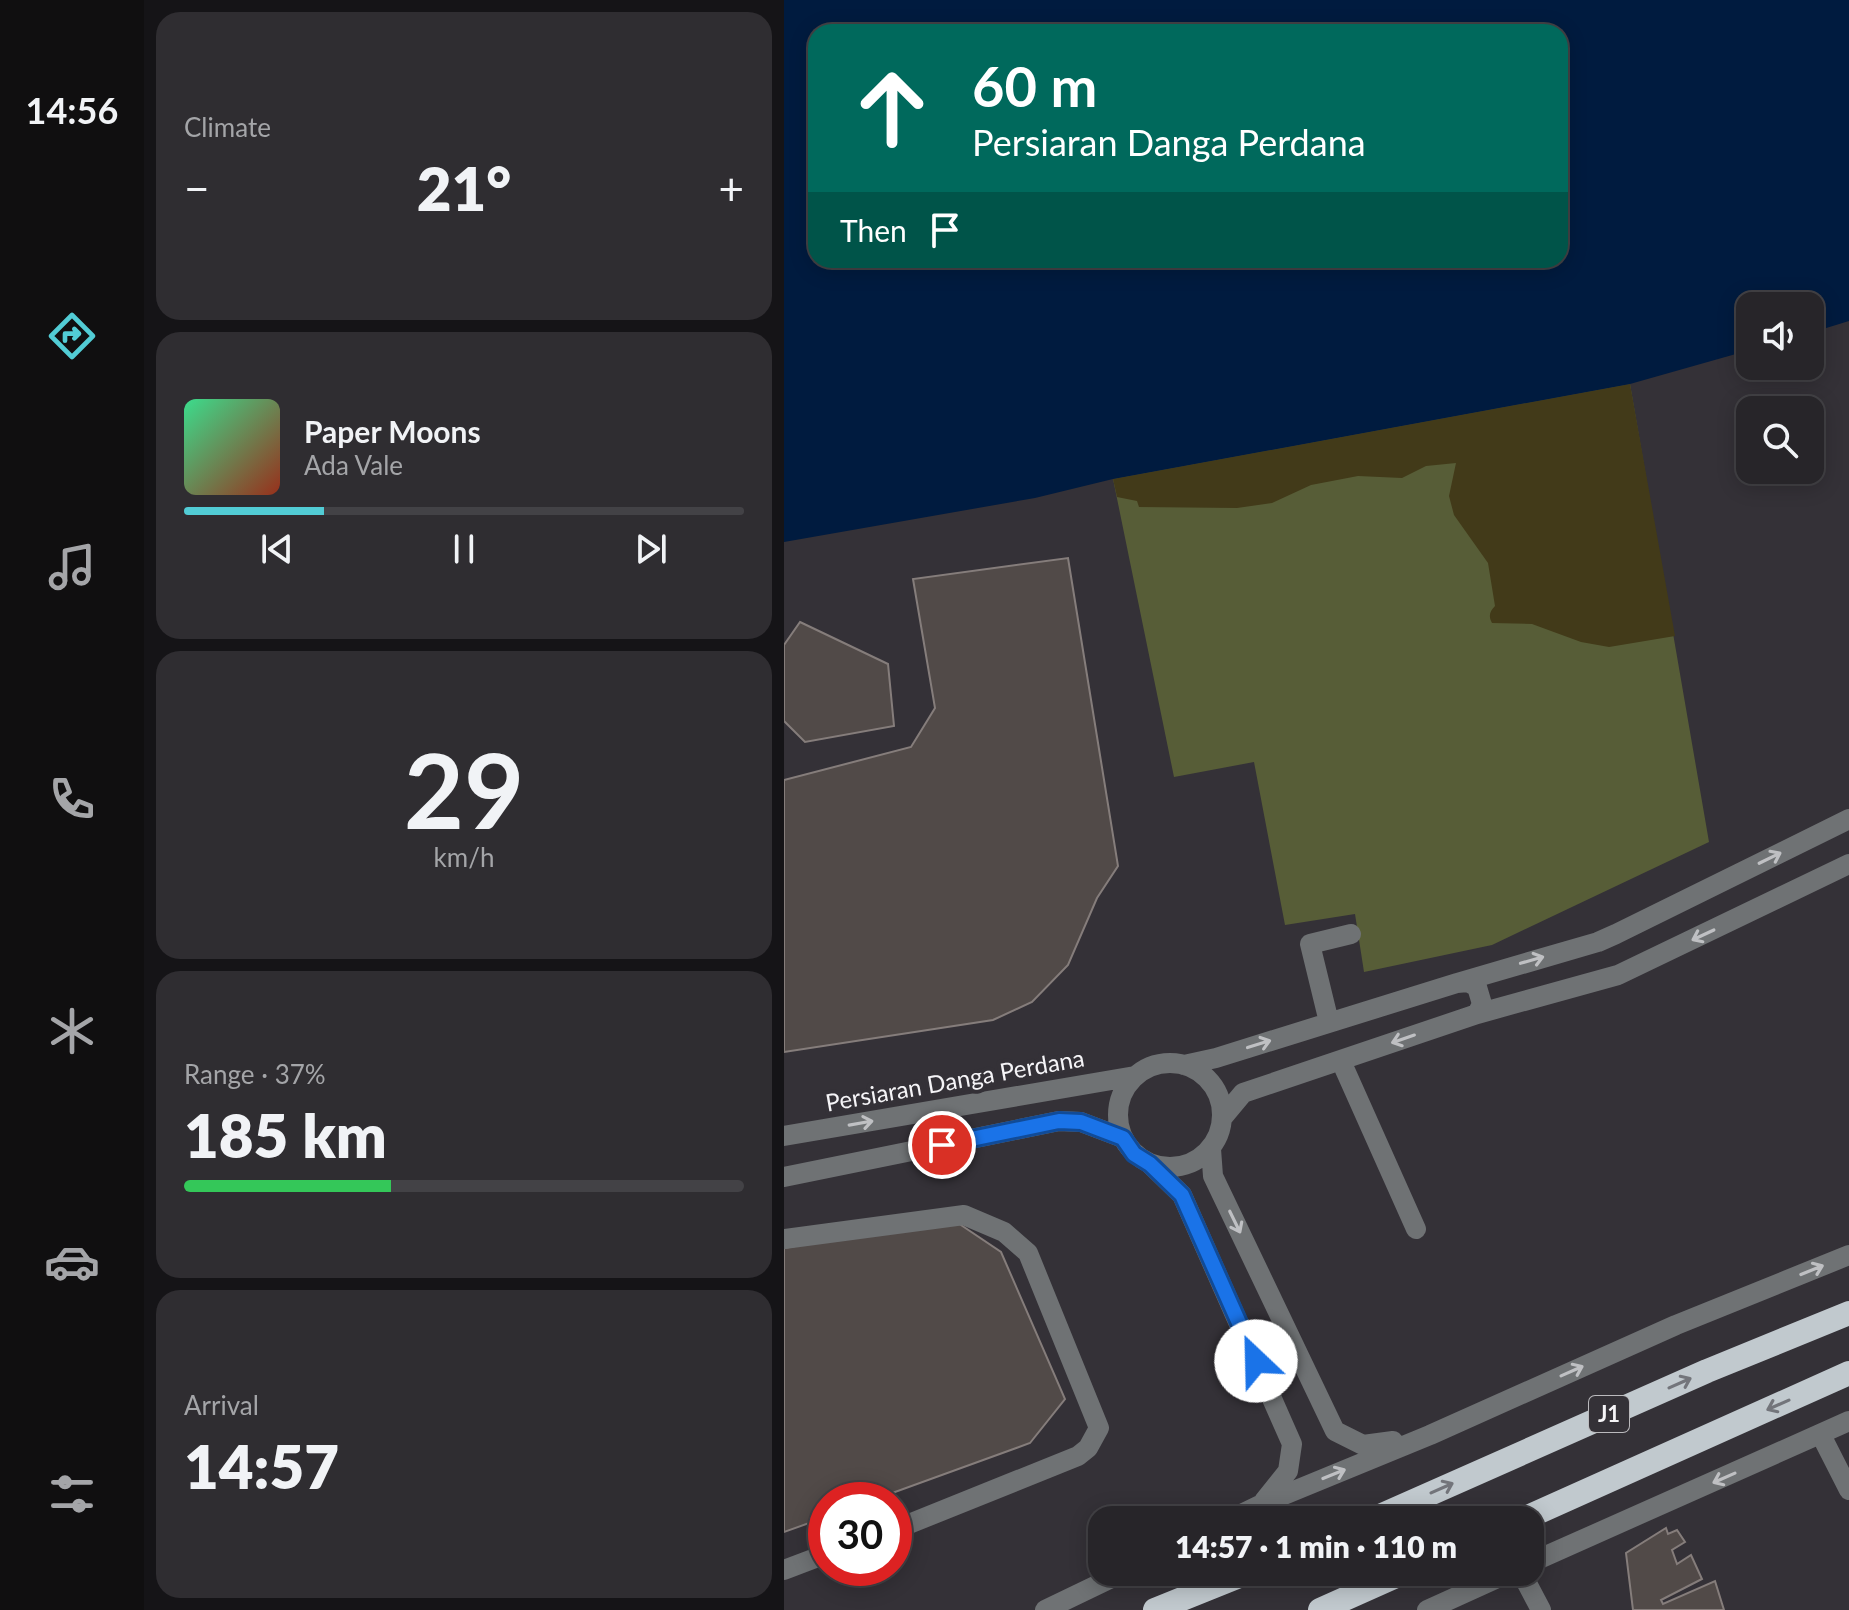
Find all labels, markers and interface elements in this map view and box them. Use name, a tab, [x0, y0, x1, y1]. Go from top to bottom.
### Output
text: 60 m	[972, 52, 1097, 119]
icon: ahead	[840, 56, 944, 160]
text: 14:56	[26, 88, 118, 132]
text: Climate	[184, 111, 271, 143]
text: Persiaran Danga Perdana	[972, 120, 1366, 164]
text: 21°	[417, 152, 511, 224]
text: −	[184, 162, 210, 214]
text: +	[718, 162, 744, 214]
icon: arrive	[923, 208, 967, 252]
text: Then	[840, 212, 907, 248]
map controls	[1736, 292, 1824, 484]
button: sound	[1736, 292, 1824, 380]
icon: directions	[44, 308, 100, 364]
button: search	[1736, 396, 1824, 484]
text: Paper Moons	[304, 413, 481, 449]
text: Ada Vale	[304, 449, 403, 481]
icon: previous	[255, 527, 299, 571]
icon: pause	[442, 527, 486, 571]
icon: next	[629, 527, 673, 571]
icon: music	[44, 539, 100, 595]
text: 29	[404, 726, 524, 851]
icon: phone	[44, 771, 100, 827]
text: km/h	[434, 841, 494, 873]
one-way arrow	[1758, 850, 1782, 865]
one-way arrow	[1692, 928, 1716, 943]
one-way arrow	[1519, 952, 1545, 967]
icon: climate	[44, 1003, 100, 1059]
one-way arrow	[1391, 1033, 1416, 1048]
one-way arrow	[1246, 1036, 1271, 1050]
street label: Persiaran Danga Perdana	[823, 1042, 1086, 1117]
text: Range · 37%	[184, 1058, 326, 1090]
text: 185 km	[184, 1099, 387, 1171]
pin	[908, 1111, 976, 1179]
one-way arrow	[848, 1115, 873, 1130]
icon: arrive	[920, 1123, 964, 1167]
one-way arrow	[1228, 1210, 1243, 1234]
icon: car	[44, 1234, 100, 1290]
one-way arrow	[1799, 1262, 1824, 1276]
position arrow	[1214, 1319, 1298, 1403]
one-way arrow	[1560, 1363, 1584, 1378]
one-way arrow	[1668, 1375, 1692, 1390]
text: Arrival	[184, 1389, 259, 1421]
road number: J1	[1589, 1396, 1629, 1432]
one-way arrow	[1766, 1398, 1790, 1413]
text: 14:57	[184, 1430, 339, 1502]
icon: filters	[44, 1466, 100, 1522]
one-way arrow	[1321, 1466, 1346, 1481]
one-way arrow	[1713, 1471, 1737, 1486]
one-way arrow	[1429, 1480, 1454, 1495]
speed limit sign: 30	[808, 1482, 912, 1586]
text: 14:57 · 1 min · 110 m	[1175, 1528, 1457, 1564]

